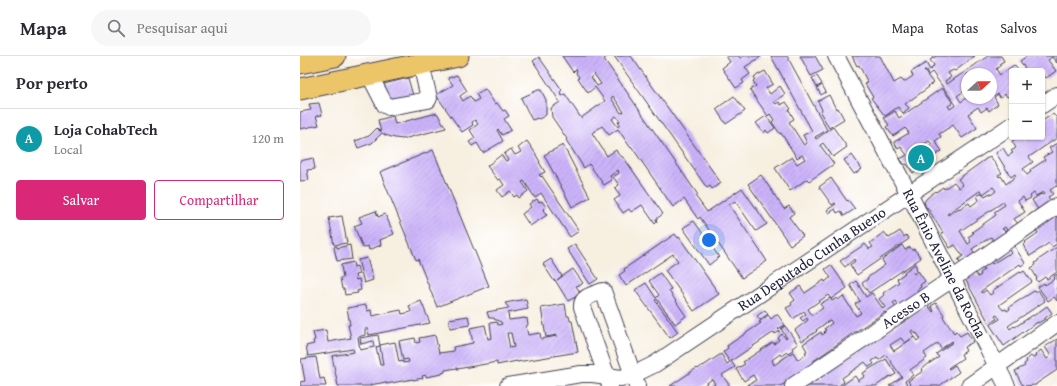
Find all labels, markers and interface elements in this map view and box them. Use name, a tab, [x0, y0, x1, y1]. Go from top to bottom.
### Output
search box	[91, 10, 371, 46]
text: Mapa	[20, 14, 67, 42]
icon: search	[105, 17, 127, 39]
text: Pesquisar aqui	[137, 17, 228, 38]
text: Mapa	[892, 18, 924, 38]
text: Rotas	[946, 18, 978, 38]
text: Salvos	[1000, 18, 1037, 38]
north arrow	[961, 68, 997, 104]
map controls	[1009, 68, 1045, 140]
button: +	[1009, 68, 1045, 104]
text: Por perto	[16, 70, 88, 95]
button: −	[1009, 104, 1045, 140]
text: Loja CohabTech	[54, 119, 158, 140]
text: A	[25, 129, 33, 148]
text: 120 m	[252, 129, 284, 148]
text: Local	[54, 140, 83, 159]
pin: A	[908, 143, 934, 173]
button: Salvar	[16, 180, 146, 220]
button: Compartilhar	[154, 180, 284, 220]
street label: Rua Ênio Aveline da Rocha	[898, 185, 992, 341]
street label: Rua Deputado Cunha Bueno	[733, 201, 890, 316]
your location	[699, 230, 719, 250]
street label: Acesso B	[877, 286, 934, 334]

